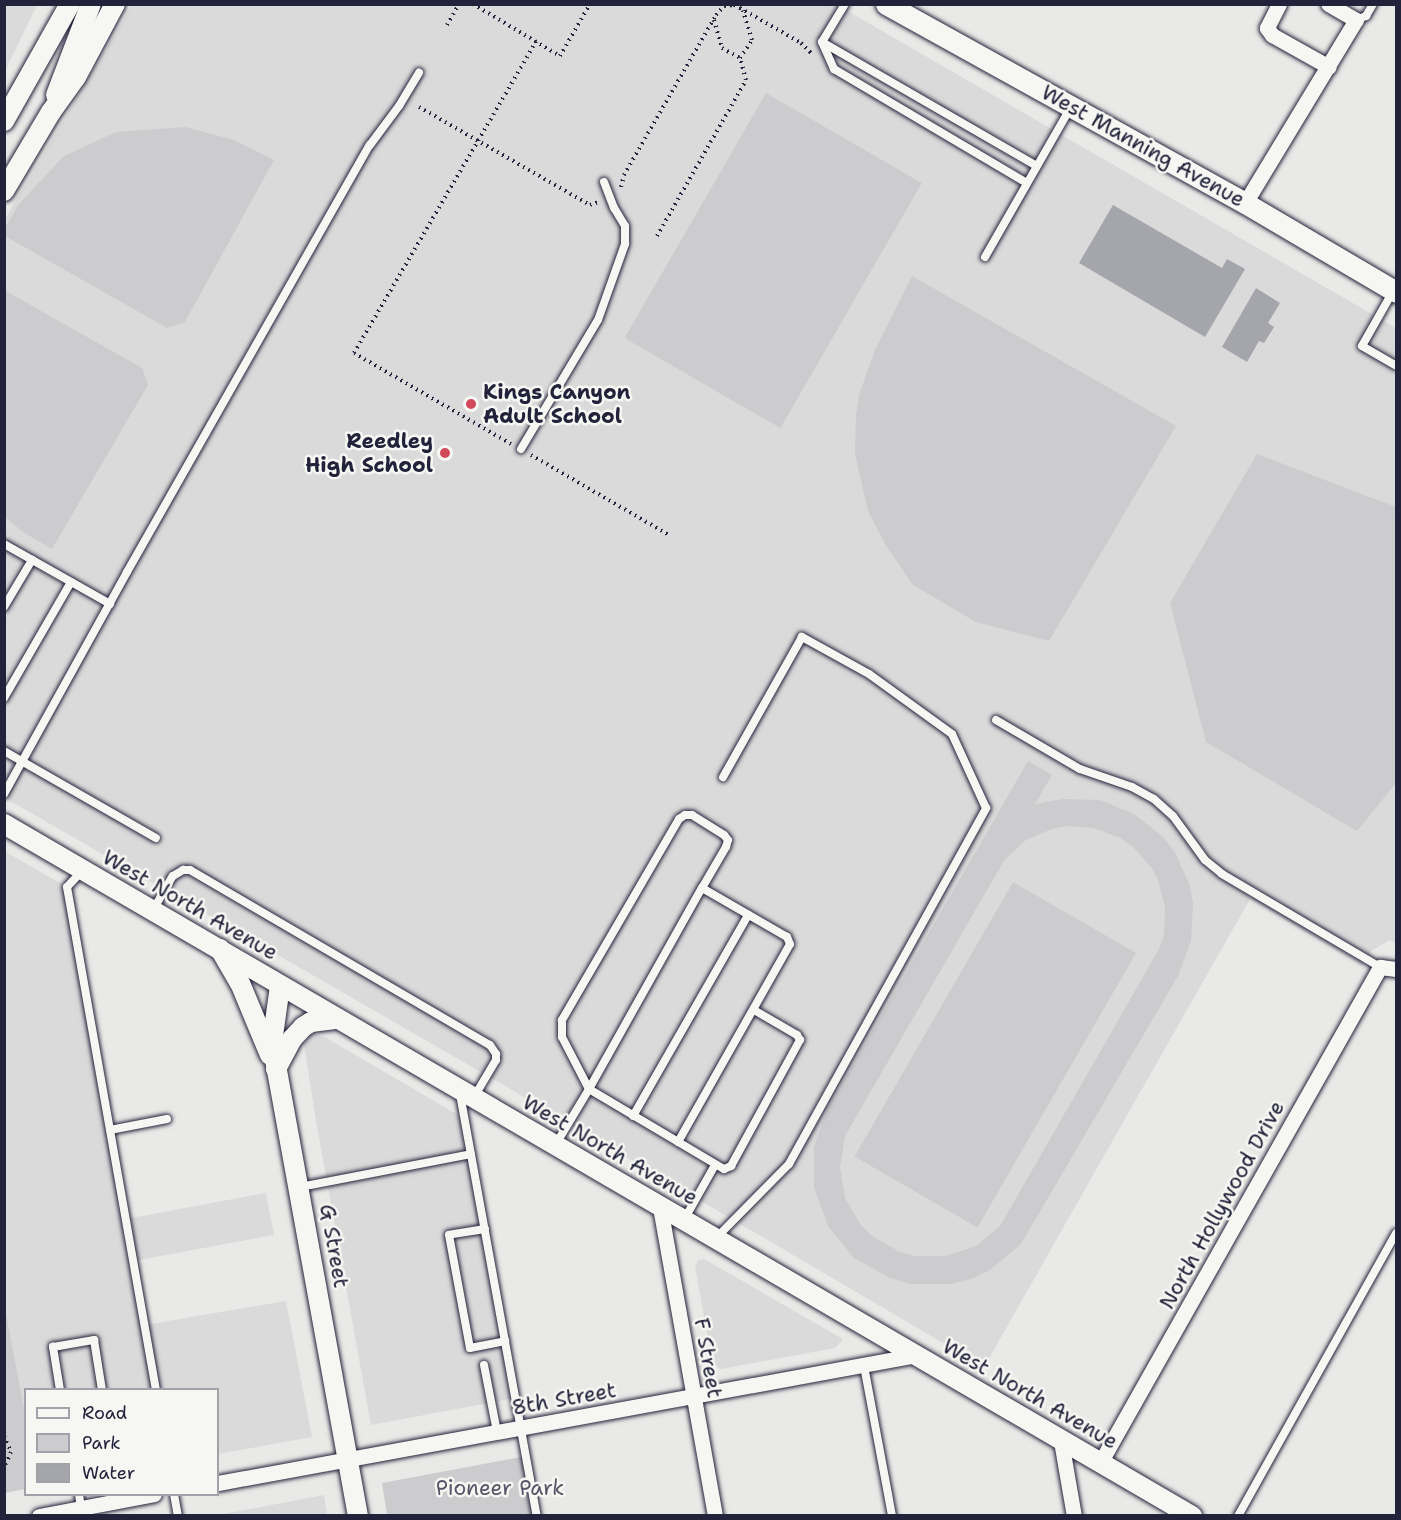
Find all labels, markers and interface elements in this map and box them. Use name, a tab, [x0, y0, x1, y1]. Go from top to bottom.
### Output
street label: West Manning Avenue	[1037, 80, 1249, 212]
place label: Kings Canyon Adult School	[483, 379, 631, 429]
marker: Kings Canyon Adult School	[464, 397, 478, 411]
place label: Reedley High School	[305, 428, 433, 478]
marker: Reedley High School	[438, 446, 452, 460]
street label: West North Avenue	[98, 845, 282, 965]
street label: West North Avenue	[518, 1090, 702, 1210]
street label: North Hollywood Drive	[1154, 1097, 1290, 1313]
street label: G Street	[314, 1202, 354, 1290]
street label: F Street	[689, 1316, 727, 1400]
street label: West North Avenue	[938, 1334, 1122, 1454]
street label: 8th Street	[510, 1377, 618, 1421]
legend	[24, 1388, 219, 1496]
text: Road	[82, 1401, 127, 1425]
text: Park	[82, 1431, 121, 1455]
text: Water	[82, 1461, 135, 1485]
park label: Pioneer Park	[436, 1475, 564, 1501]

